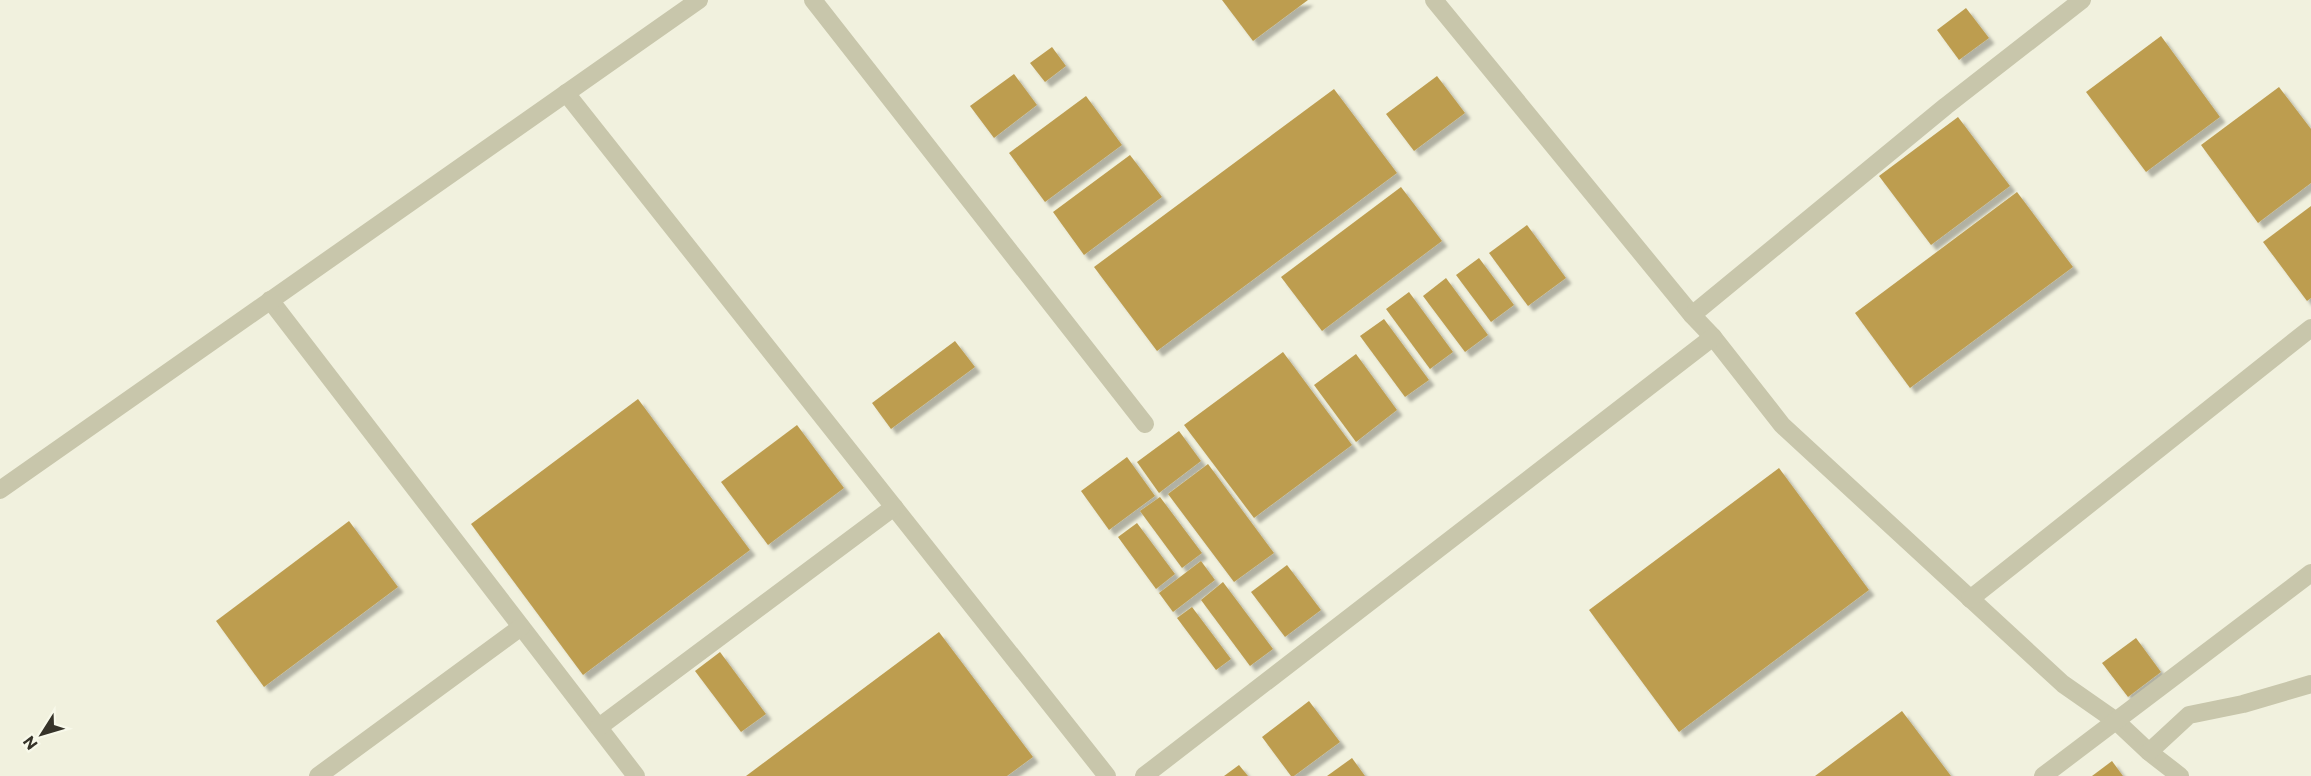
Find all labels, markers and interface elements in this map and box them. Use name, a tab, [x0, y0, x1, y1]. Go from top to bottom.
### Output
north arrow	[12, 704, 72, 764]
text: N	[18, 733, 41, 754]

